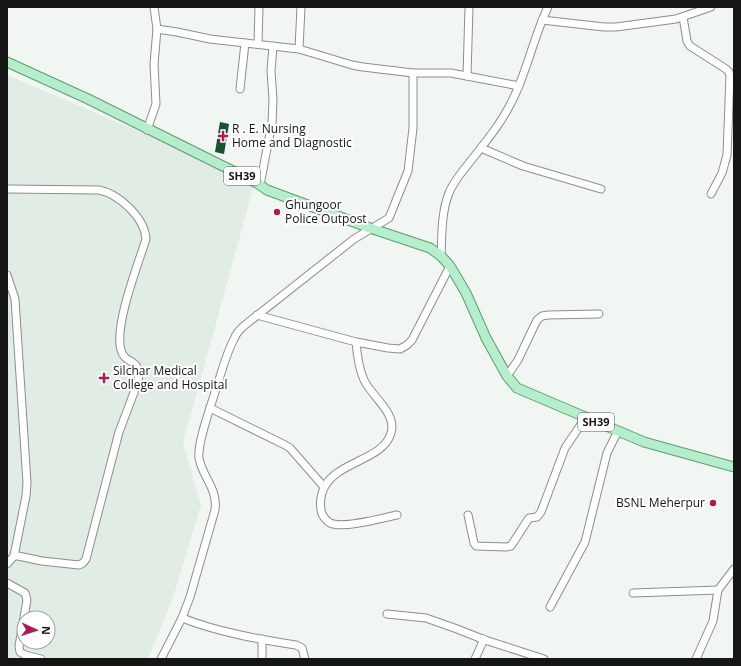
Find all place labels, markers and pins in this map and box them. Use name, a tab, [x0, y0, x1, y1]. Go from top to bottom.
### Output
place label: R . E. Nursing Home and Diagnostic	[232, 120, 352, 151]
marker: R . E. Nursing Home and Diagnostic	[217, 130, 229, 142]
place label: Ghungoor Police Outpost	[285, 196, 367, 227]
marker: Ghungoor Police Outpost	[272, 207, 282, 217]
place label: Silchar Medical College and Hospital	[113, 362, 228, 393]
marker: Silchar Medical College and Hospital	[98, 372, 110, 384]
place label: BSNL Meherpur	[616, 494, 705, 511]
marker: BSNL Meherpur	[708, 498, 718, 508]

